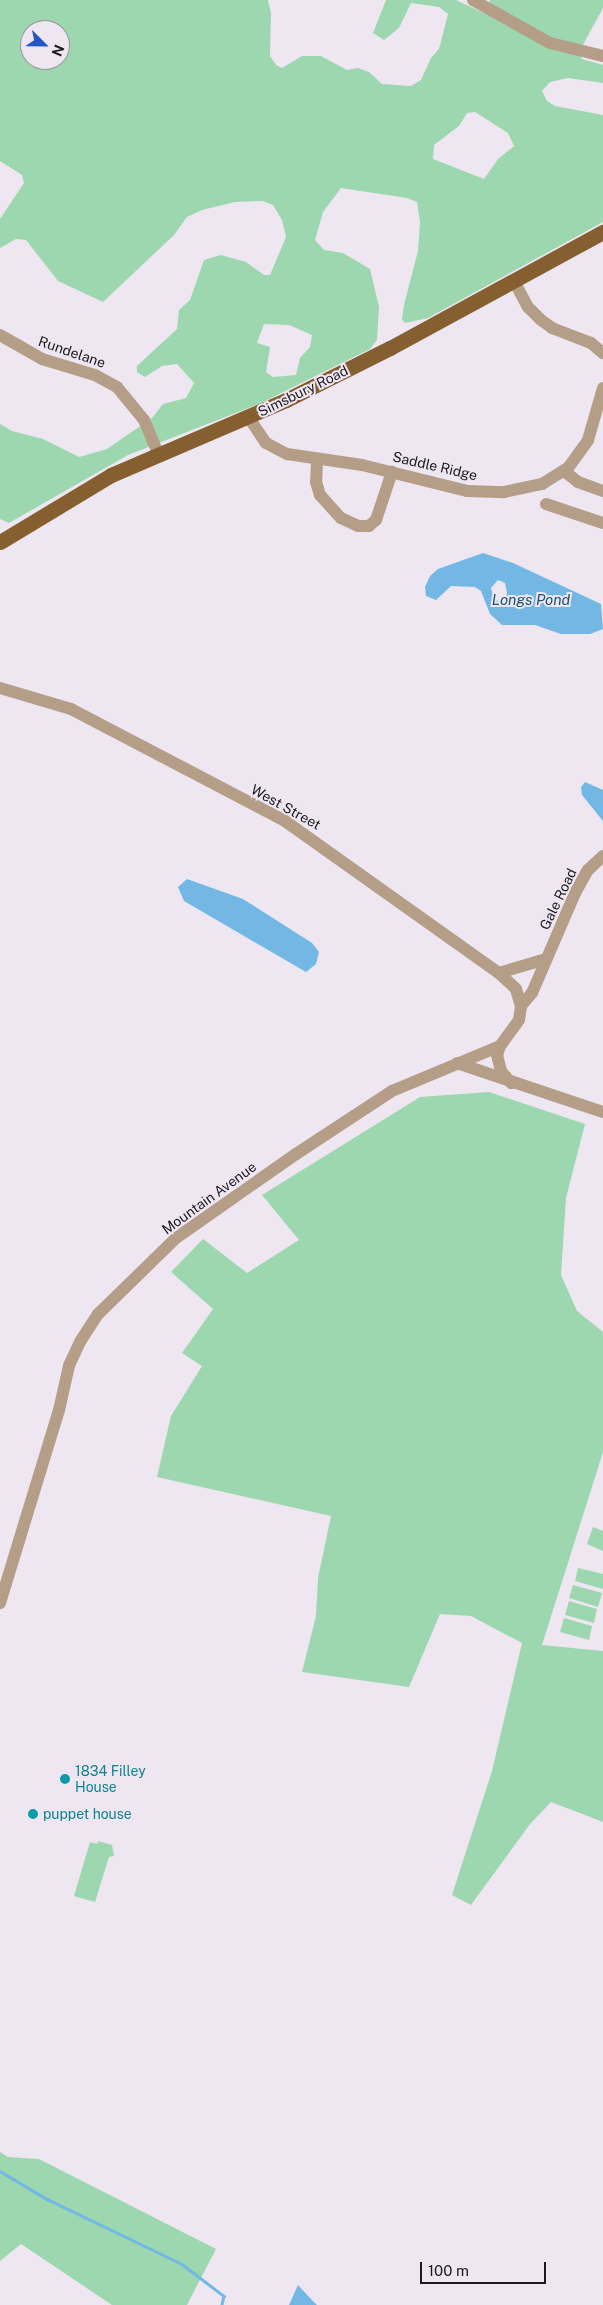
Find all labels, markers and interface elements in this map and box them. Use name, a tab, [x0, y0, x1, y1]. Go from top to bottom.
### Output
north arrow	[20, 20, 70, 70]
text: N	[48, 42, 67, 59]
street label: Rundelane	[36, 333, 108, 371]
street label: Simsbury Road	[255, 362, 351, 420]
street label: Saddle Ridge	[391, 448, 479, 484]
water label: Longs Pond	[492, 591, 570, 609]
street label: West Street	[248, 781, 324, 833]
street label: Gale Road	[536, 865, 580, 933]
street label: Mountain Avenue	[159, 1158, 259, 1238]
place label: 1834 Filley House	[75, 1763, 146, 1795]
marker: 1834 Filley House	[59, 1773, 71, 1785]
place label: puppet house	[43, 1806, 132, 1822]
marker: puppet house	[27, 1808, 39, 1820]
scale bar	[423, 2252, 549, 2284]
text: 100 m	[428, 2262, 469, 2279]

